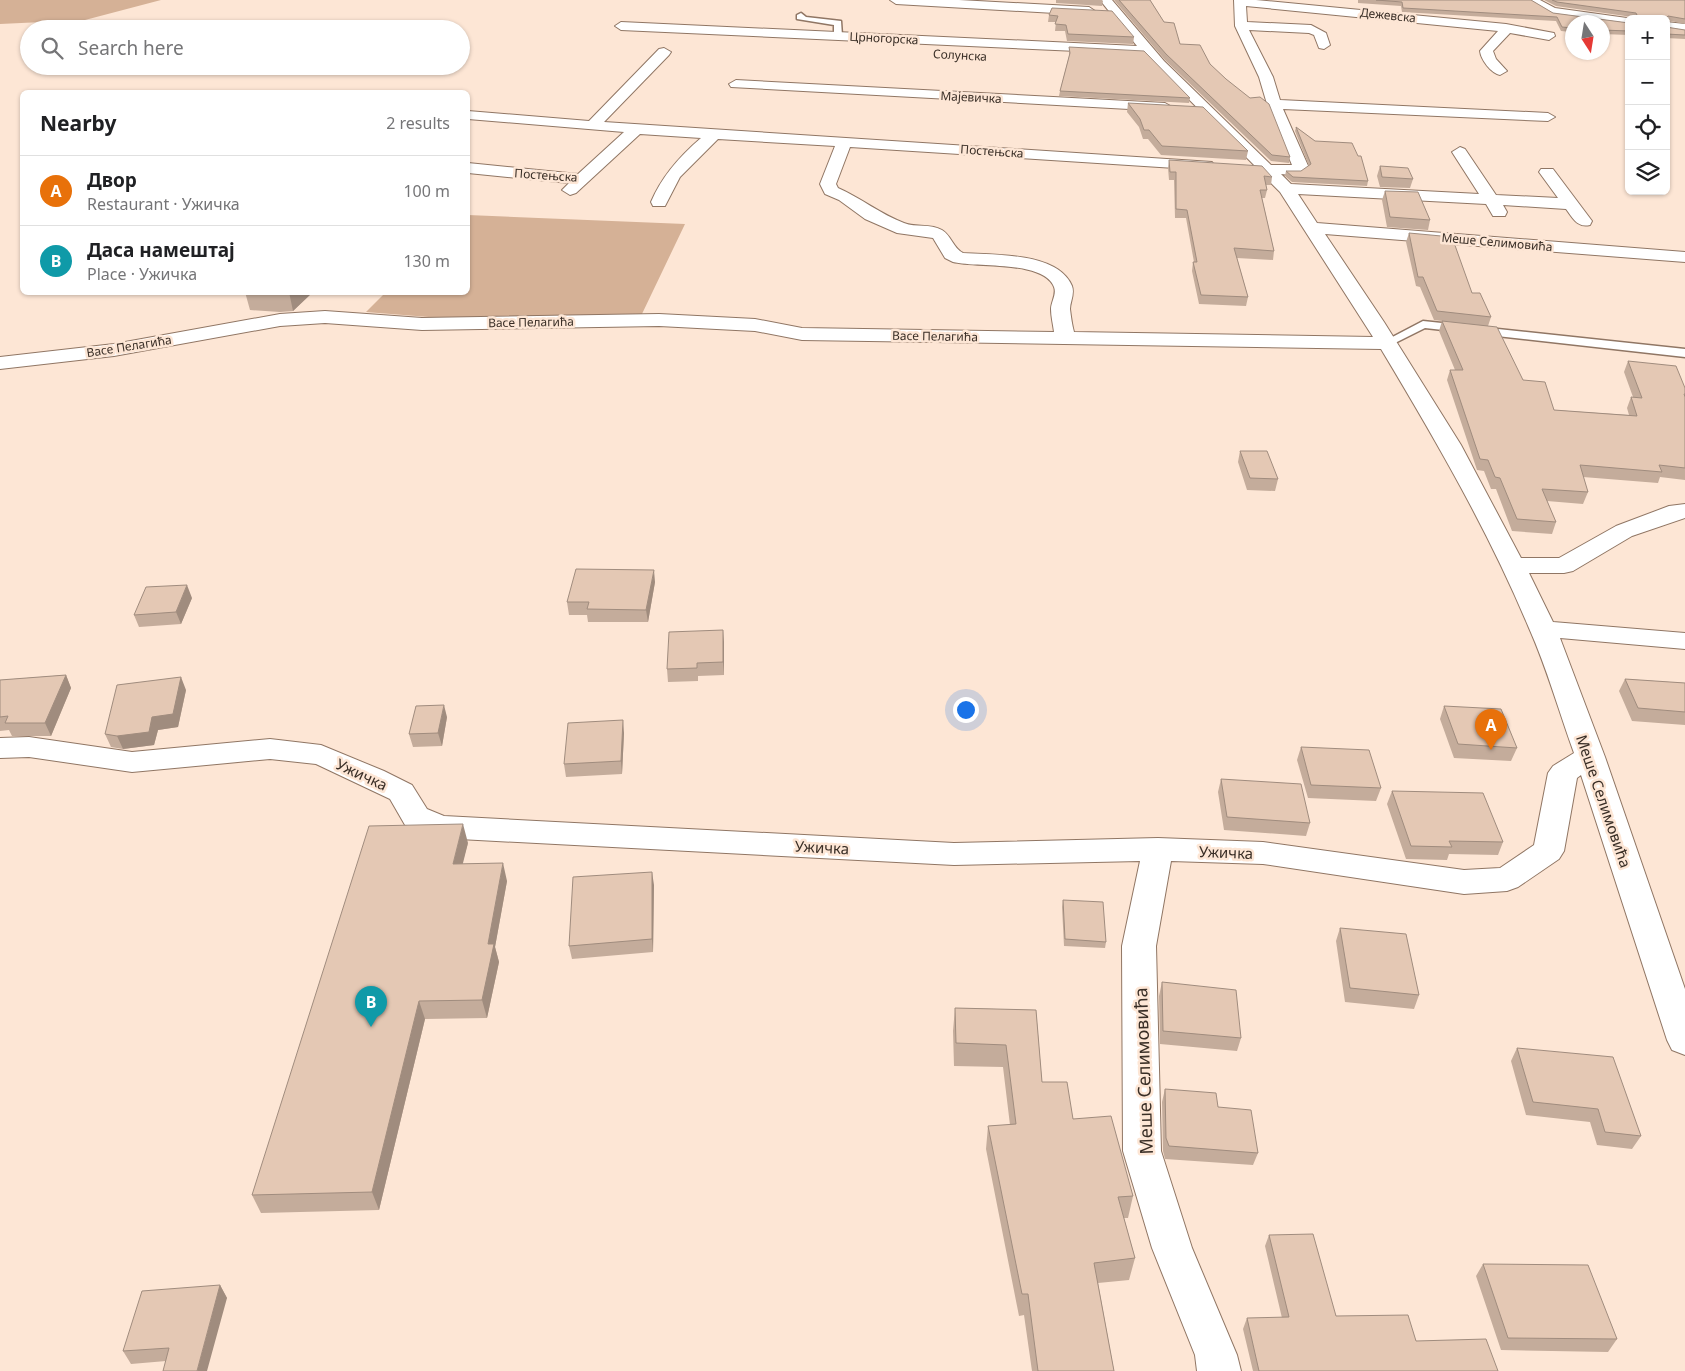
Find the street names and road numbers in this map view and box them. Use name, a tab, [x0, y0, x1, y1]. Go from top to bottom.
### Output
street label: Дежевска	[1359, 4, 1417, 26]
street label: Црногорска	[849, 28, 919, 48]
street label: Солунска	[933, 45, 987, 65]
street label: Мајевичка	[940, 87, 1002, 107]
street label: Постењска	[960, 140, 1024, 162]
street label: Постењска	[514, 164, 578, 186]
street label: Меше Селимовића	[1441, 229, 1553, 255]
street label: Васе Пелагића	[488, 313, 574, 331]
street label: Васе Пелагића	[892, 327, 978, 345]
street label: Васе Пелагића	[85, 331, 173, 361]
street label: Меше Селимовића	[1572, 732, 1636, 870]
street label: Ужичка	[333, 753, 391, 795]
street label: Ужичка	[794, 836, 850, 858]
street label: Ужичка	[1198, 841, 1254, 863]
street label: Меше Селимовића	[1128, 987, 1158, 1155]

